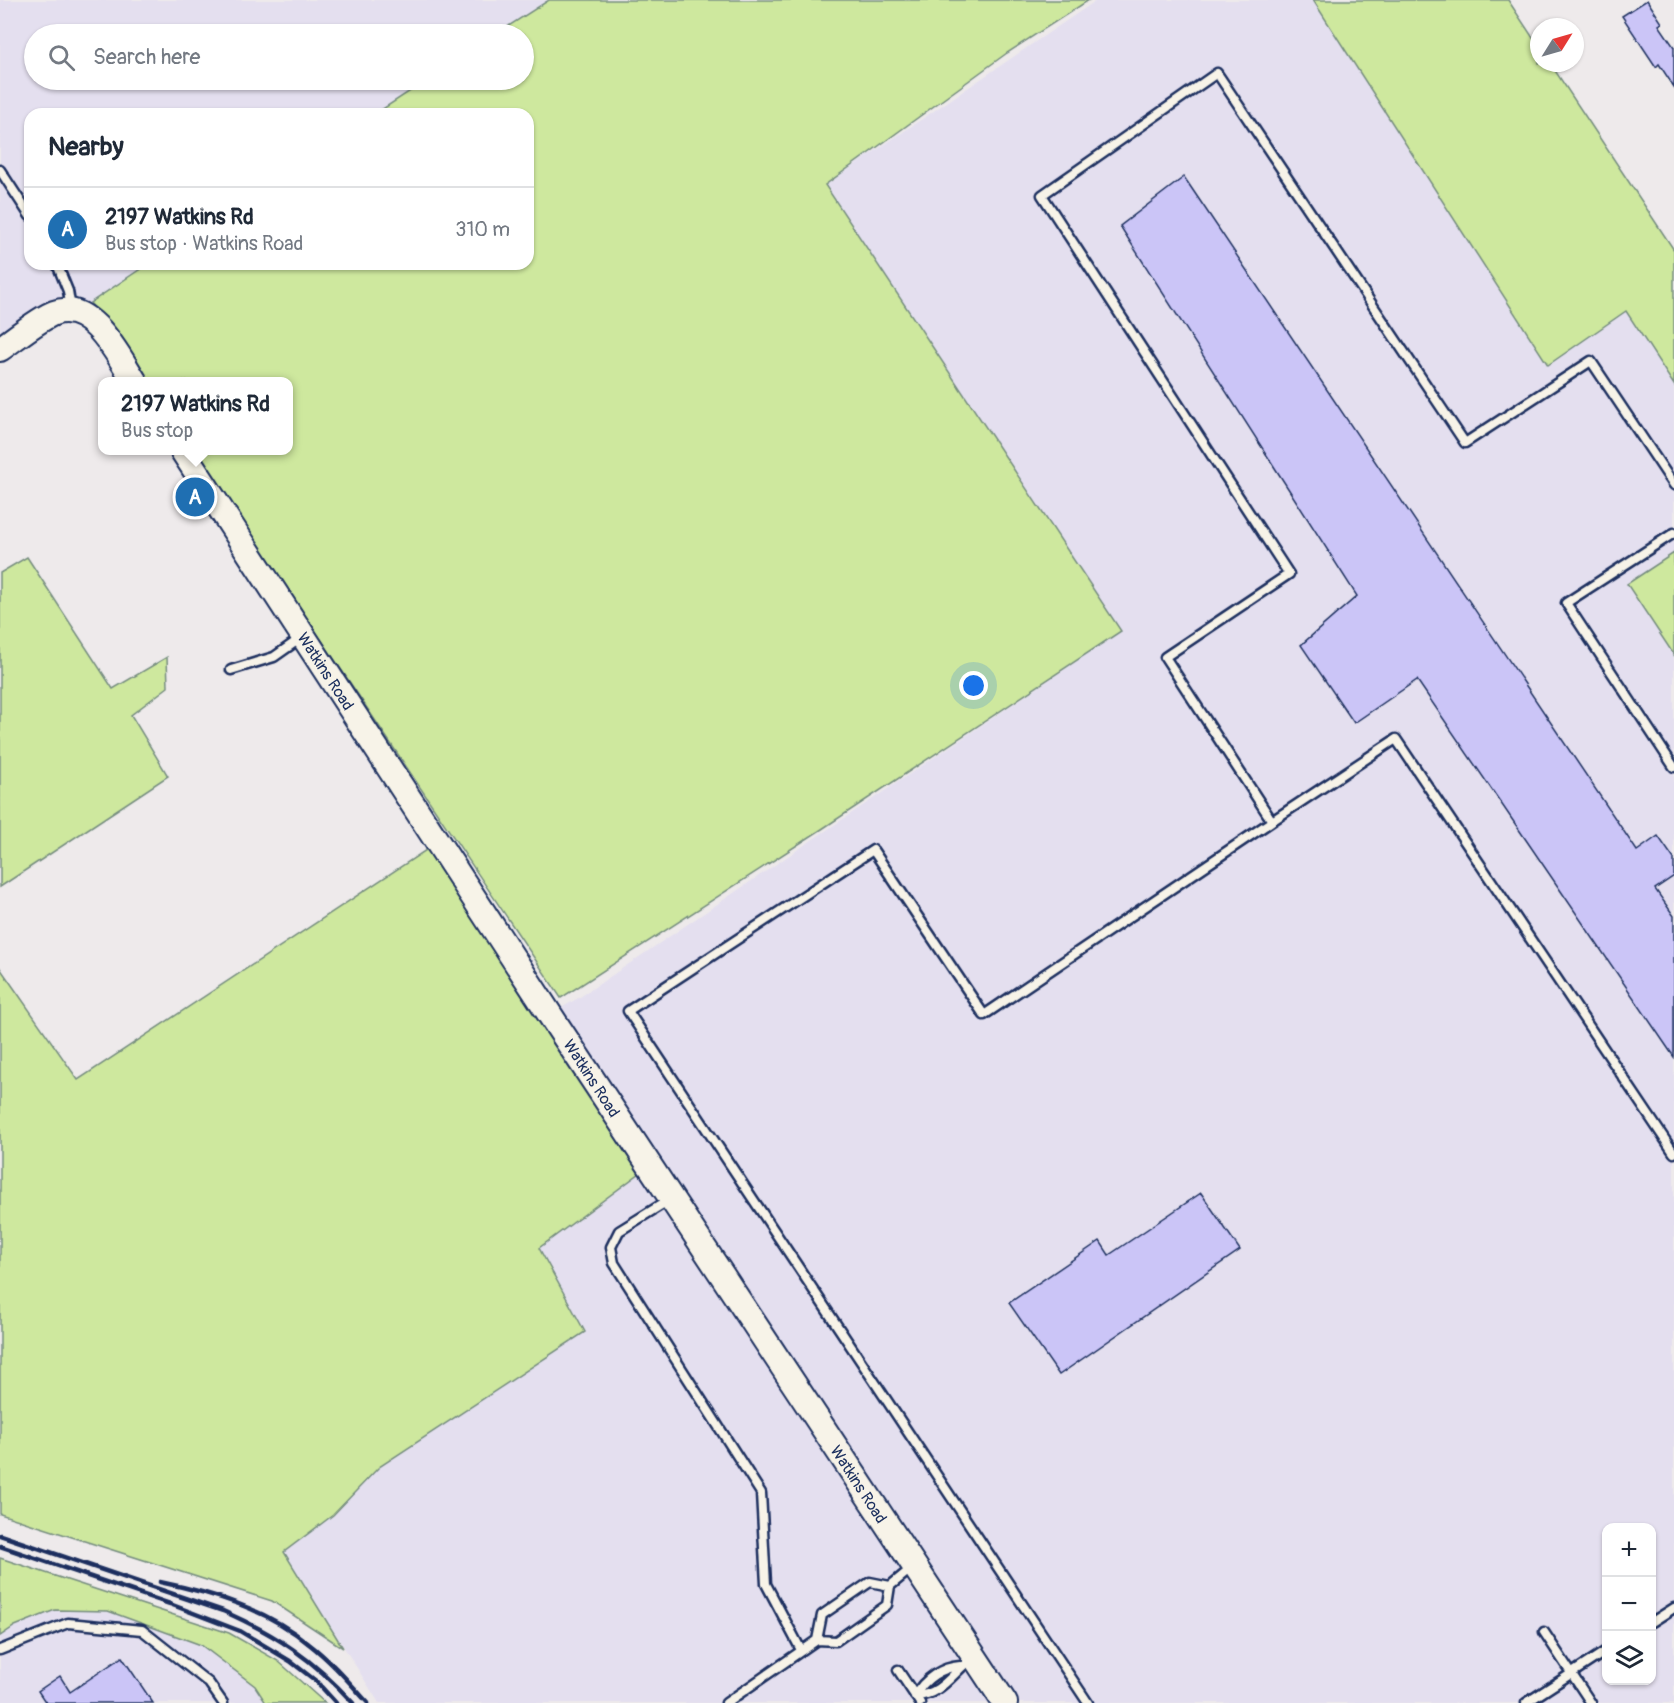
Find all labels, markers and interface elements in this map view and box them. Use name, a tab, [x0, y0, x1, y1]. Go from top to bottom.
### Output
north arrow	[1530, 18, 1584, 72]
search box	[24, 24, 534, 90]
icon: search	[45, 41, 78, 74]
text: Search here	[93, 43, 200, 71]
text: Nearby	[48, 131, 124, 163]
text: 2197 Watkins Rd	[105, 203, 254, 231]
text: A	[61, 217, 74, 242]
text: 310 m	[455, 217, 510, 242]
text: Bus stop · Watkins Road	[105, 231, 303, 256]
popup	[98, 377, 293, 455]
text: 2197 Watkins Rd	[121, 390, 270, 418]
text: Bus stop	[121, 418, 193, 443]
pin: A	[176, 474, 214, 520]
street label: Watkins Road	[293, 629, 358, 714]
your location	[959, 671, 988, 700]
street label: Watkins Road	[559, 1036, 624, 1121]
street label: Watkins Road	[826, 1442, 891, 1527]
map controls	[1602, 1523, 1656, 1685]
button: +	[1602, 1523, 1656, 1577]
button: −	[1602, 1577, 1656, 1631]
button: layers	[1602, 1631, 1656, 1685]

